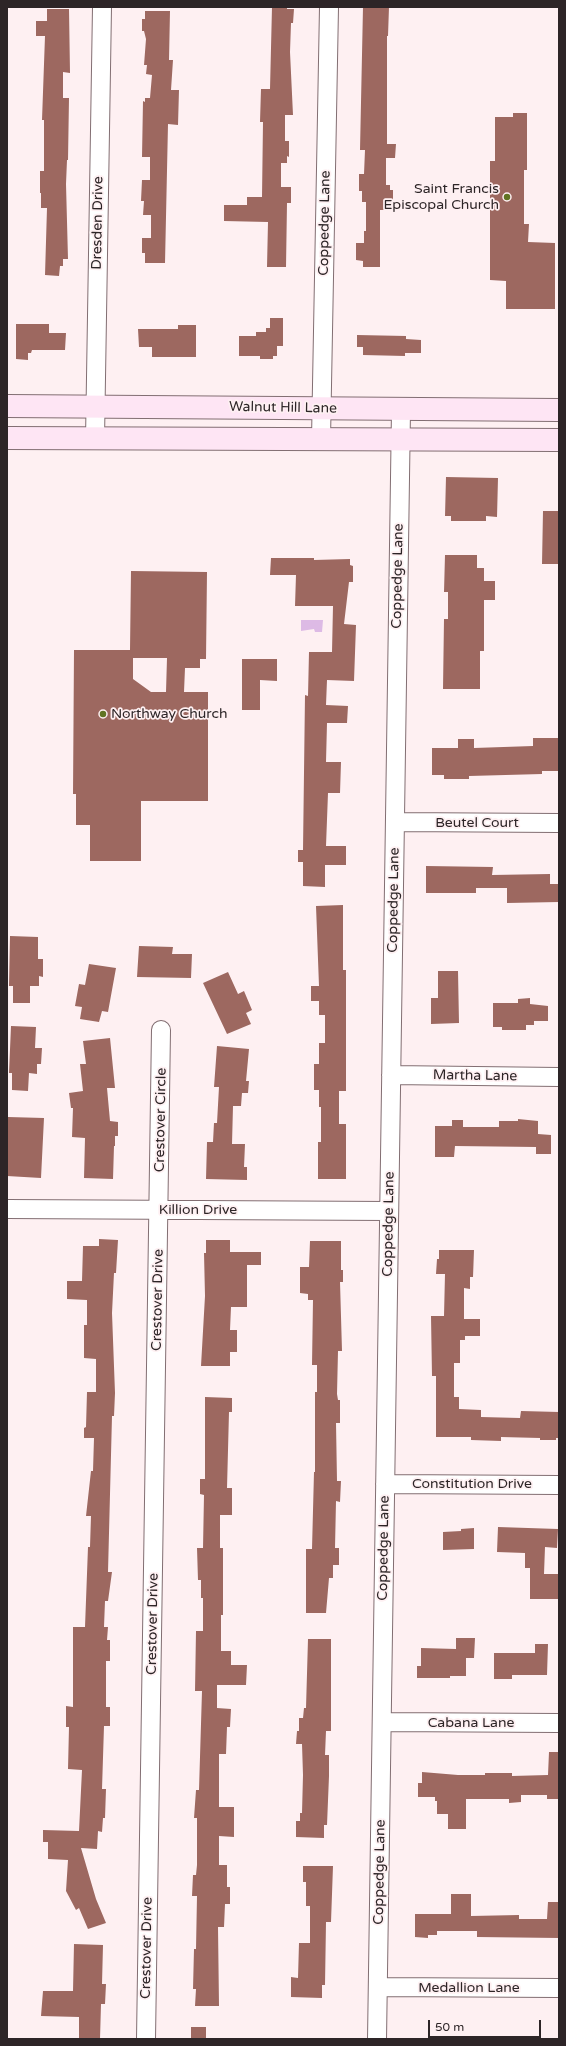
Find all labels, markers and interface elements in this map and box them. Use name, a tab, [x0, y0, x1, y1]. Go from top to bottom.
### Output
street label: Coppedge Lane	[316, 170, 334, 276]
street label: Dresden Drive	[89, 176, 107, 270]
place label: Saint Francis Episcopal Church	[384, 181, 499, 214]
marker: Saint Francis Episcopal Church	[502, 192, 512, 202]
street label: Walnut Hill Lane	[229, 399, 337, 417]
street label: Coppedge Lane	[389, 523, 407, 629]
place label: Northway Church	[111, 706, 227, 722]
marker: Northway Church	[98, 709, 108, 719]
street label: Beutel Court	[435, 815, 519, 831]
street label: Coppedge Lane	[385, 847, 403, 953]
street label: Martha Lane	[433, 1067, 517, 1085]
street label: Crestover Circle	[152, 1068, 170, 1172]
street label: Coppedge Lane	[380, 1171, 398, 1277]
street label: Killion Drive	[159, 1202, 237, 1218]
street label: Crestover Drive	[149, 1249, 167, 1351]
street label: Constitution Drive	[412, 1476, 532, 1492]
street label: Coppedge Lane	[375, 1495, 393, 1601]
street label: Crestover Drive	[144, 1573, 162, 1675]
street label: Cabana Lane	[428, 1715, 514, 1731]
street label: Coppedge Lane	[371, 1819, 389, 1925]
street label: Crestover Drive	[138, 1897, 156, 1999]
street label: Medallion Lane	[418, 1980, 520, 1996]
scale bar	[430, 2012, 543, 2038]
text: 50 m	[435, 2020, 464, 2034]

